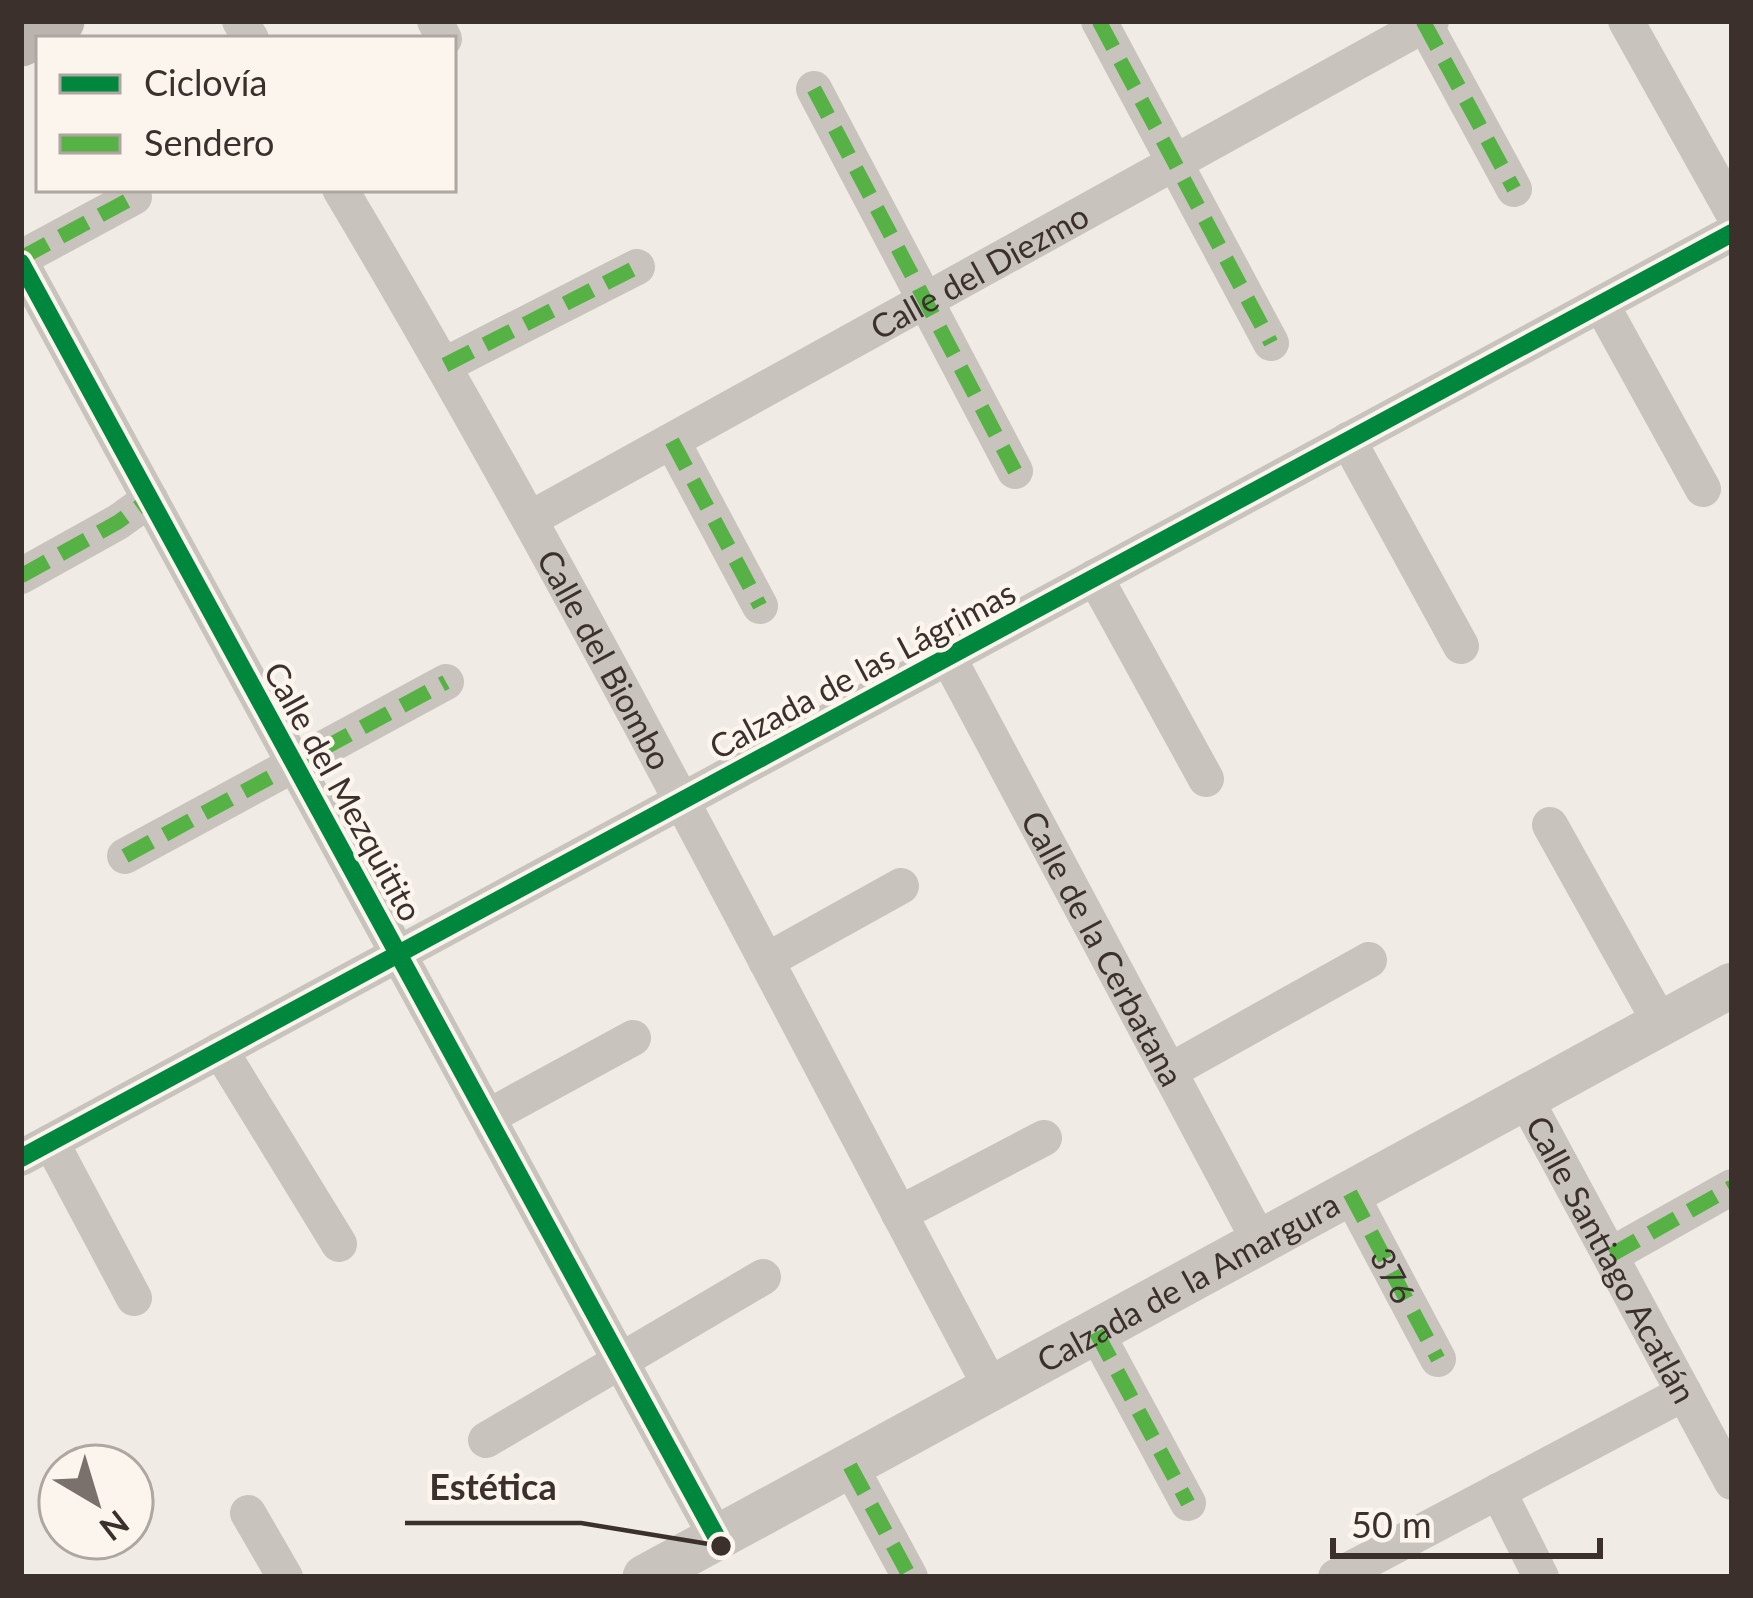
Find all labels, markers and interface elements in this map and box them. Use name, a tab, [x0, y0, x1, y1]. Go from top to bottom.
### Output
legend	[36, 36, 456, 192]
text: Ciclovía	[144, 60, 267, 104]
text: Sendero	[144, 120, 274, 164]
street label: Calle del Diezmo	[863, 195, 1095, 347]
street label: Calle del Biombo	[530, 542, 681, 776]
street label: Calzada de las Lágrimas	[702, 571, 1022, 767]
street label: Calle del Mezquitito	[256, 655, 432, 927]
street label: Calle de la Cerbatana	[1014, 804, 1193, 1093]
street label: Calle Santiago Acatlán	[1518, 1109, 1705, 1410]
street label: Calzada de la Amargura	[1030, 1183, 1346, 1380]
street label: 376	[1362, 1240, 1425, 1310]
north arrow	[36, 1442, 156, 1562]
callout: Estética	[405, 1451, 581, 1523]
text: Estética	[429, 1464, 557, 1508]
scale bar	[1333, 1484, 1600, 1558]
text: 50 m	[1351, 1502, 1432, 1546]
text: N	[93, 1503, 137, 1550]

